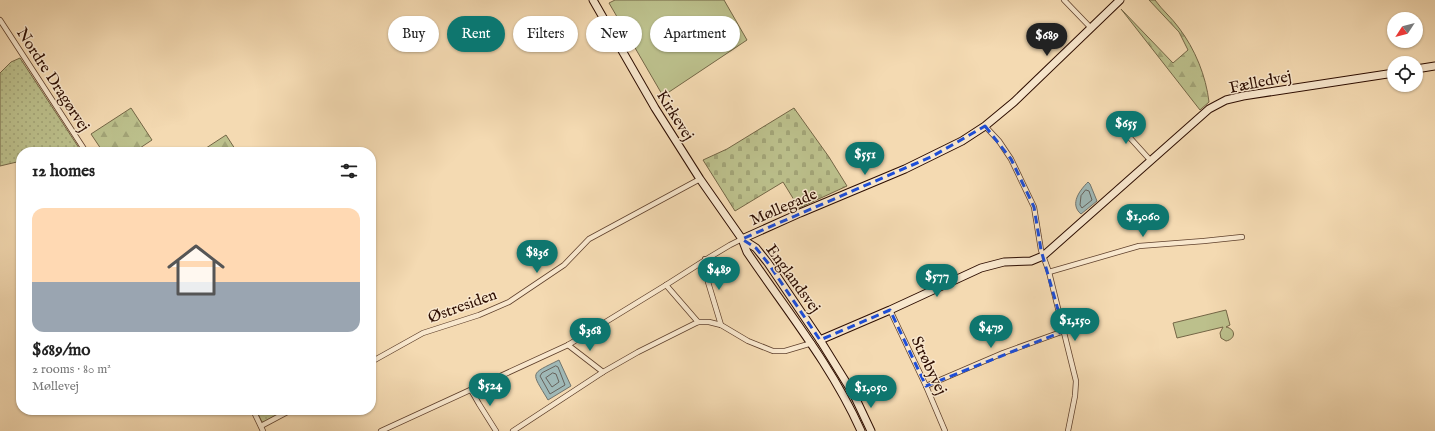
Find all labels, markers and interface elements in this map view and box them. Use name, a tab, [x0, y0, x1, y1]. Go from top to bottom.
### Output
north arrow	[1387, 12, 1423, 48]
map controls	[1387, 12, 1423, 92]
chip: Buy	[388, 16, 439, 52]
chip: Rent	[447, 16, 505, 52]
chip: Filters	[513, 16, 578, 52]
chip: New	[586, 16, 642, 52]
chip: Apartment	[650, 16, 740, 52]
pin: $689	[1023, 23, 1071, 57]
street label: Nordre Dragørvej	[11, 24, 93, 136]
text: $689	[1035, 27, 1059, 44]
button: locate	[1387, 56, 1423, 92]
street label: Fælledvej	[1228, 67, 1293, 99]
street label: Kirkevej	[651, 87, 698, 145]
pin: $655	[1102, 111, 1150, 145]
text: $655	[1115, 115, 1137, 132]
pin: $551	[841, 142, 889, 176]
text: $551	[854, 146, 876, 163]
icon: filters	[338, 160, 360, 182]
text: 12 homes	[32, 161, 95, 182]
street label: Møllegade	[747, 185, 820, 231]
pin: $1,060	[1110, 204, 1176, 238]
text: $1,060	[1126, 208, 1160, 225]
icon: home	[160, 234, 232, 306]
pin: $836	[513, 240, 561, 274]
street label: Englandsvej	[761, 241, 824, 318]
text: $836	[526, 244, 548, 261]
pin: $489	[695, 257, 743, 291]
text: $489	[707, 261, 731, 278]
pin: $577	[913, 264, 961, 298]
text: $577	[925, 268, 949, 285]
street label: Østresiden	[426, 285, 500, 329]
pin: $1,150	[1042, 308, 1108, 342]
text: $1,150	[1059, 312, 1091, 329]
pin: $479	[967, 315, 1015, 349]
pin: $368	[566, 318, 614, 352]
text: $479	[979, 319, 1003, 336]
text: $368	[579, 322, 601, 339]
street label: Strøbyvej	[906, 333, 950, 398]
text: $689/mo	[32, 340, 91, 361]
text: 2 rooms · 80 m²	[32, 361, 111, 378]
pin: $524	[466, 373, 514, 407]
pin: $1,050	[838, 375, 904, 409]
text: $524	[478, 377, 502, 394]
text: Møllevej	[32, 378, 79, 395]
text: $1,050	[855, 379, 887, 396]

